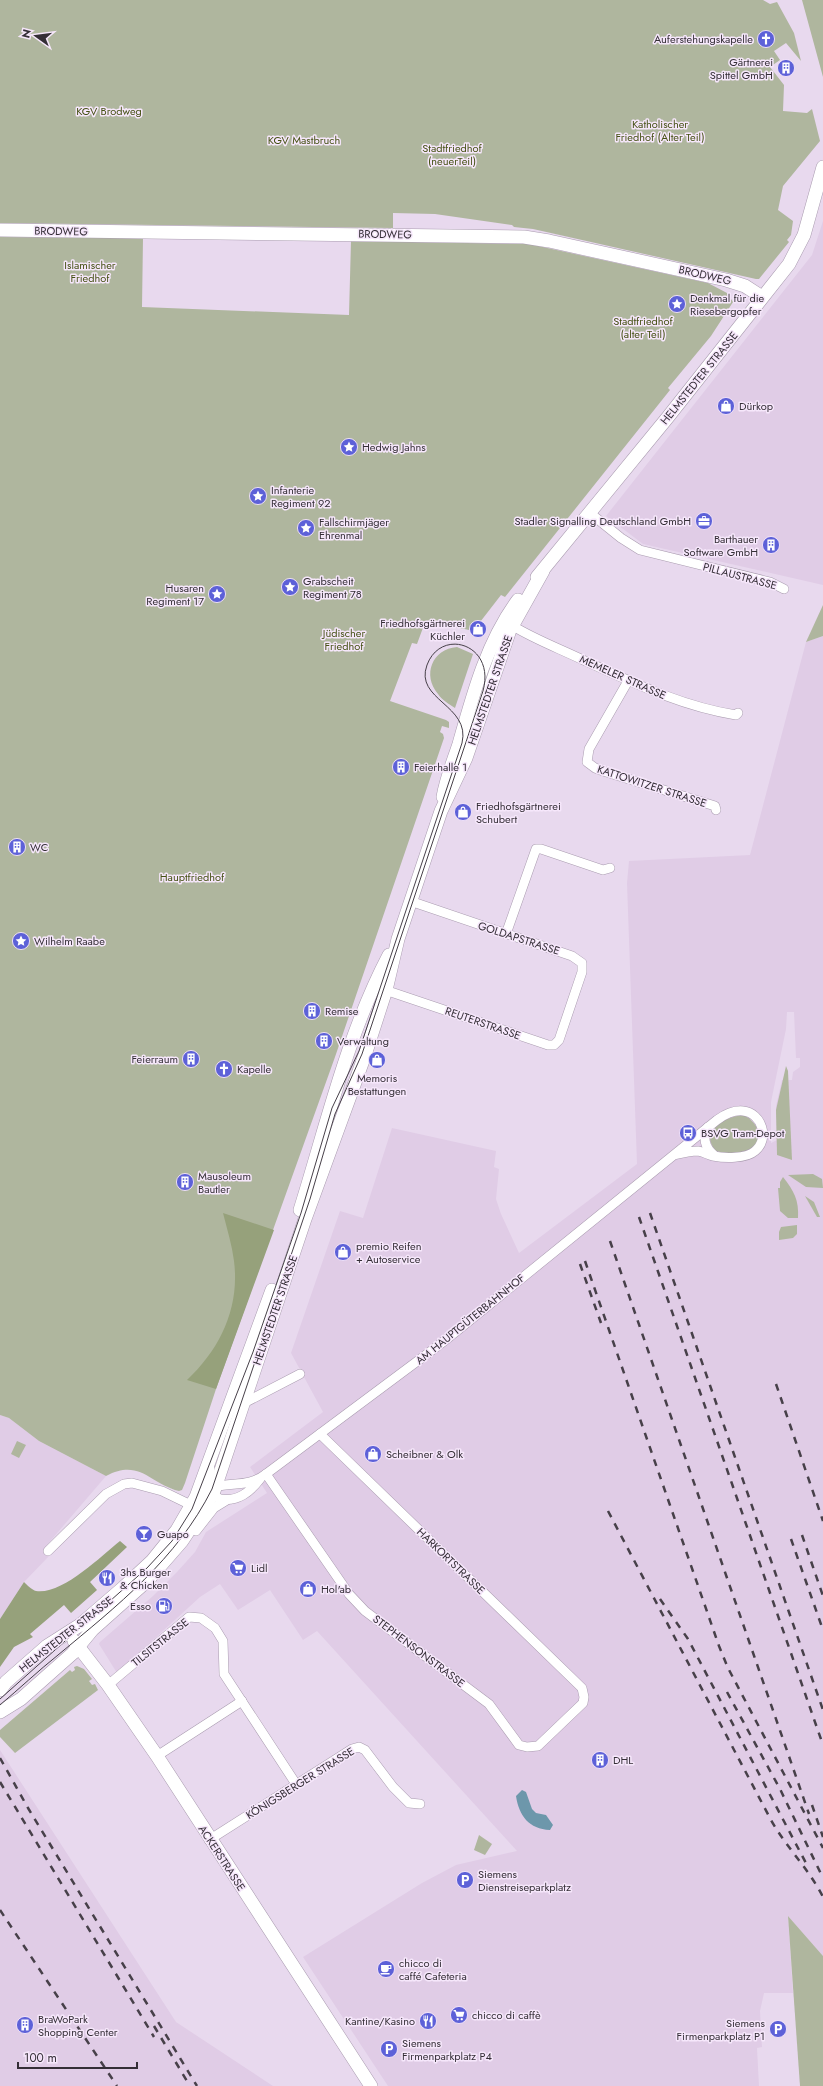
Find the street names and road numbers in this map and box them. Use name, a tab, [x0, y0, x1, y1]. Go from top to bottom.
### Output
street label: BRODWEG	[34, 223, 88, 239]
street label: BRODWEG	[358, 226, 412, 242]
street label: BRODWEG	[677, 261, 733, 289]
street label: HELMSTEDTER STRASSE	[656, 328, 742, 428]
street label: PILLAUSTRASSE	[701, 558, 779, 594]
street label: HELMSTEDTER STRASSE	[464, 633, 516, 747]
street label: MEMELER STRASSE	[577, 651, 669, 703]
street label: KATTOWITZER STRASSE	[595, 761, 709, 811]
street label: GOLDAPSTRASSE	[476, 917, 562, 959]
street label: REUTERSTRASSE	[443, 1003, 523, 1043]
street label: HELMSTEDTER STRASSE	[249, 1253, 301, 1367]
street label: AM HAUPTGÜTERBAHNHOF	[412, 1270, 528, 1368]
street label: HARKORTSTRASSE	[413, 1524, 489, 1598]
street label: HELMSTEDTER STRASSE	[16, 1592, 116, 1676]
street label: STEPHENSONSTRASSE	[370, 1611, 468, 1691]
street label: TILSITSTRASSE	[128, 1614, 192, 1670]
street label: KÖNIGSBERGER STRASSE	[243, 1743, 357, 1823]
street label: ACKERSTRASSE	[195, 1822, 249, 1894]

